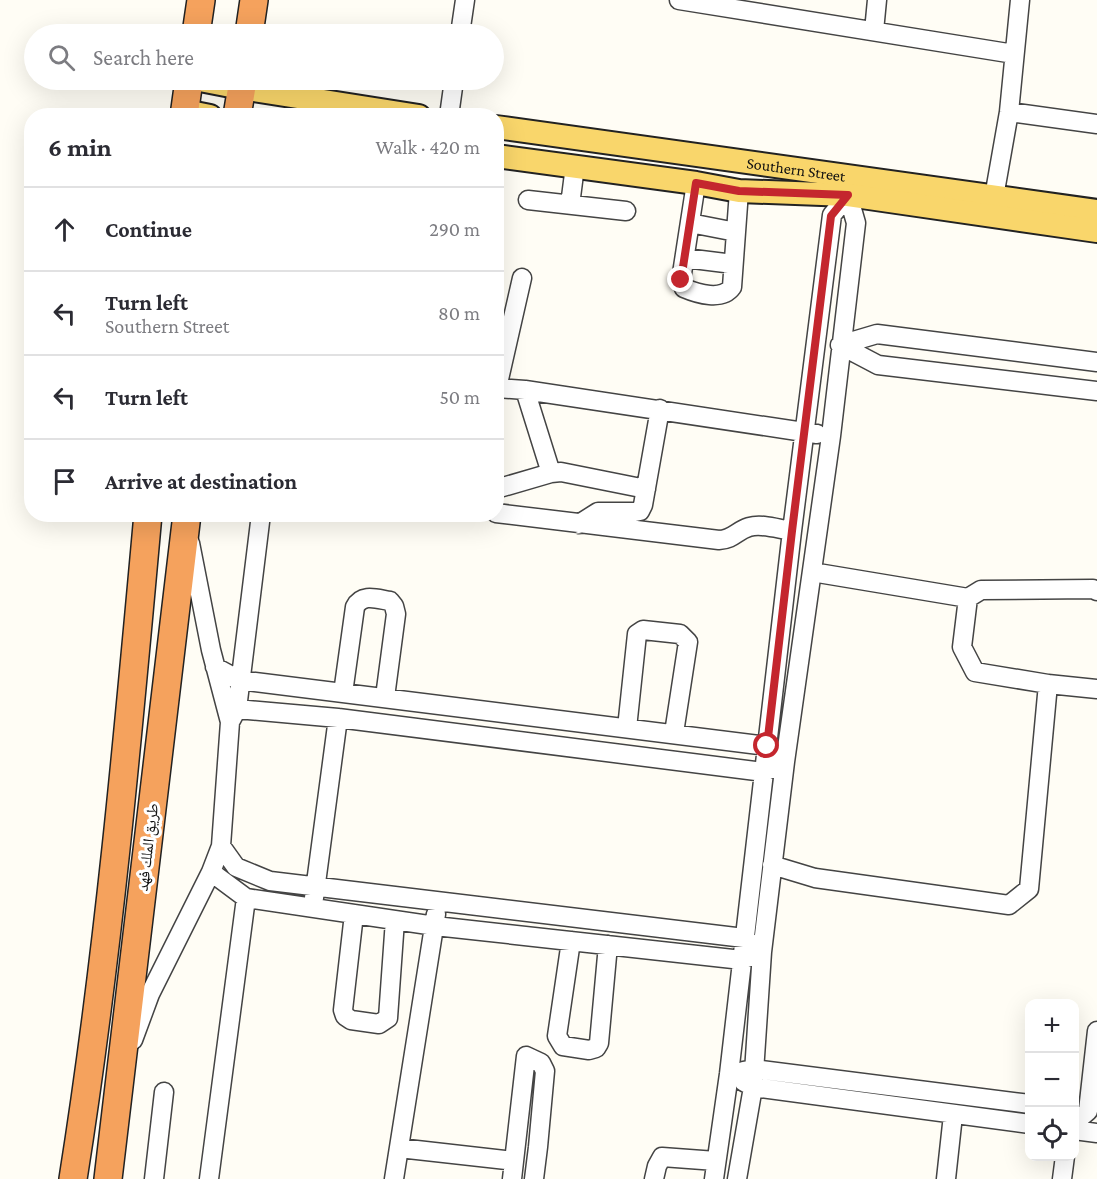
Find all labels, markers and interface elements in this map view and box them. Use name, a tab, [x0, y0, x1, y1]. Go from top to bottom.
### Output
search box	[24, 24, 504, 90]
icon: search	[45, 41, 78, 74]
text: Search here	[93, 45, 194, 70]
text: 6 min	[48, 133, 112, 162]
text: Walk · 420 m	[375, 136, 480, 158]
street label: Southern Street	[746, 154, 847, 185]
icon: ahead	[48, 213, 81, 246]
text: Continue	[105, 217, 192, 242]
text: 290 m	[429, 218, 480, 240]
route end	[667, 266, 693, 292]
text: Turn left	[105, 290, 188, 315]
icon: left	[48, 297, 81, 330]
text: 80 m	[438, 302, 480, 324]
text: Southern Street	[105, 315, 230, 337]
icon: left	[48, 381, 81, 414]
text: Turn left	[105, 385, 188, 410]
text: 50 m	[439, 386, 480, 408]
icon: arrive	[48, 465, 81, 498]
text: Arrive at destination	[105, 469, 297, 494]
route start	[753, 732, 779, 758]
street label: طريق الملك فهد	[134, 802, 163, 892]
map controls	[1025, 999, 1079, 1161]
button: +	[1025, 999, 1079, 1053]
button: −	[1025, 1053, 1079, 1107]
button: locate	[1025, 1107, 1079, 1161]

